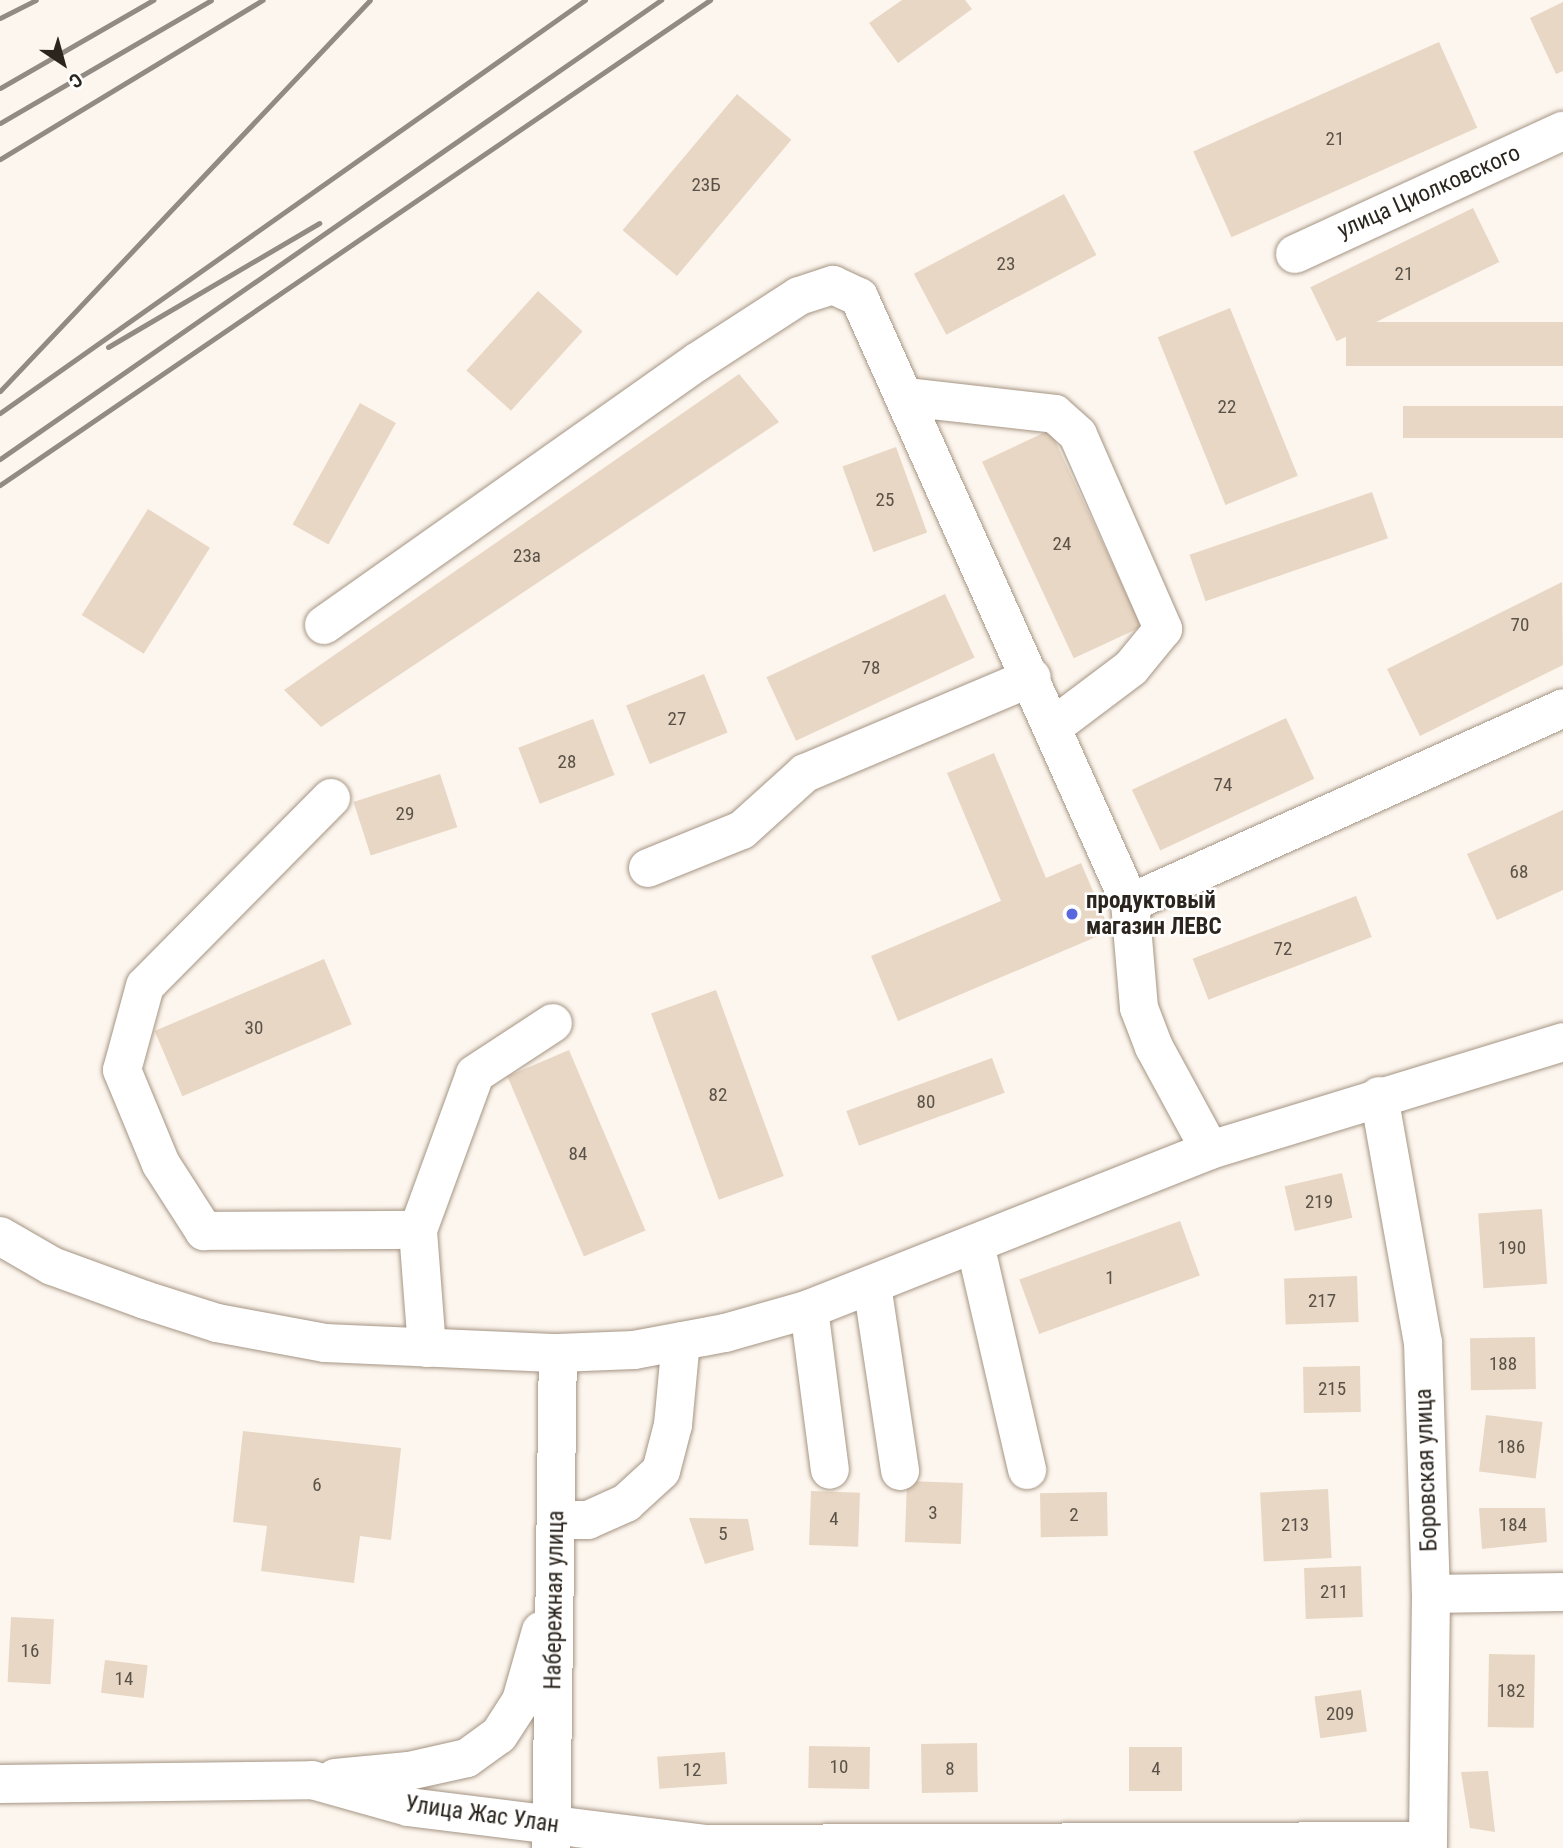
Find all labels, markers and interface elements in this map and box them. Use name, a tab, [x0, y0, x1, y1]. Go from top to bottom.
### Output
north arrow	[28, 28, 98, 98]
text: С	[65, 68, 87, 93]
house number: 21	[1326, 128, 1344, 150]
street label: улица Циолковского	[1333, 139, 1525, 245]
house number: 23Б	[691, 174, 721, 196]
house number: 23	[997, 253, 1015, 275]
house number: 21	[1395, 263, 1413, 285]
house number: 22	[1218, 396, 1236, 418]
house number: 25	[876, 489, 894, 511]
house number: 24	[1053, 533, 1071, 555]
house number: 23а	[513, 545, 541, 567]
house number: 70	[1511, 614, 1529, 636]
house number: 78	[862, 657, 880, 679]
house number: 27	[668, 708, 686, 730]
house number: 28	[558, 751, 576, 773]
house number: 74	[1214, 774, 1232, 796]
house number: 29	[396, 803, 414, 825]
house number: 68	[1510, 861, 1528, 883]
place label: продуктовый магазин ЛЕВС	[1086, 887, 1222, 941]
marker: продуктовый магазин ЛЕВС	[1064, 906, 1080, 922]
house number: 72	[1274, 938, 1292, 960]
house number: 30	[245, 1017, 263, 1039]
house number: 82	[709, 1084, 727, 1106]
house number: 80	[917, 1091, 935, 1113]
house number: 84	[569, 1143, 587, 1165]
house number: 219	[1305, 1191, 1333, 1213]
house number: 190	[1498, 1237, 1526, 1259]
house number: 1	[1105, 1267, 1115, 1289]
house number: 217	[1308, 1290, 1336, 1312]
house number: 188	[1489, 1353, 1517, 1375]
house number: 215	[1318, 1378, 1346, 1400]
street label: Боровская улица	[1410, 1388, 1444, 1552]
house number: 186	[1497, 1436, 1525, 1458]
house number: 6	[312, 1474, 322, 1496]
house number: 3	[928, 1502, 938, 1524]
house number: 2	[1069, 1504, 1079, 1526]
house number: 4	[829, 1508, 839, 1530]
street label: Набережная улица	[540, 1510, 570, 1690]
house number: 213	[1281, 1514, 1309, 1536]
house number: 184	[1499, 1514, 1527, 1536]
house number: 5	[718, 1523, 728, 1545]
house number: 211	[1320, 1581, 1348, 1603]
house number: 16	[21, 1640, 39, 1662]
house number: 14	[115, 1668, 133, 1690]
house number: 182	[1497, 1680, 1525, 1702]
house number: 209	[1326, 1703, 1354, 1725]
house number: 10	[830, 1756, 848, 1778]
house number: 8	[945, 1758, 955, 1780]
house number: 4	[1151, 1758, 1161, 1780]
house number: 12	[683, 1759, 701, 1781]
street label: Улица Жас Улан	[403, 1791, 561, 1839]

